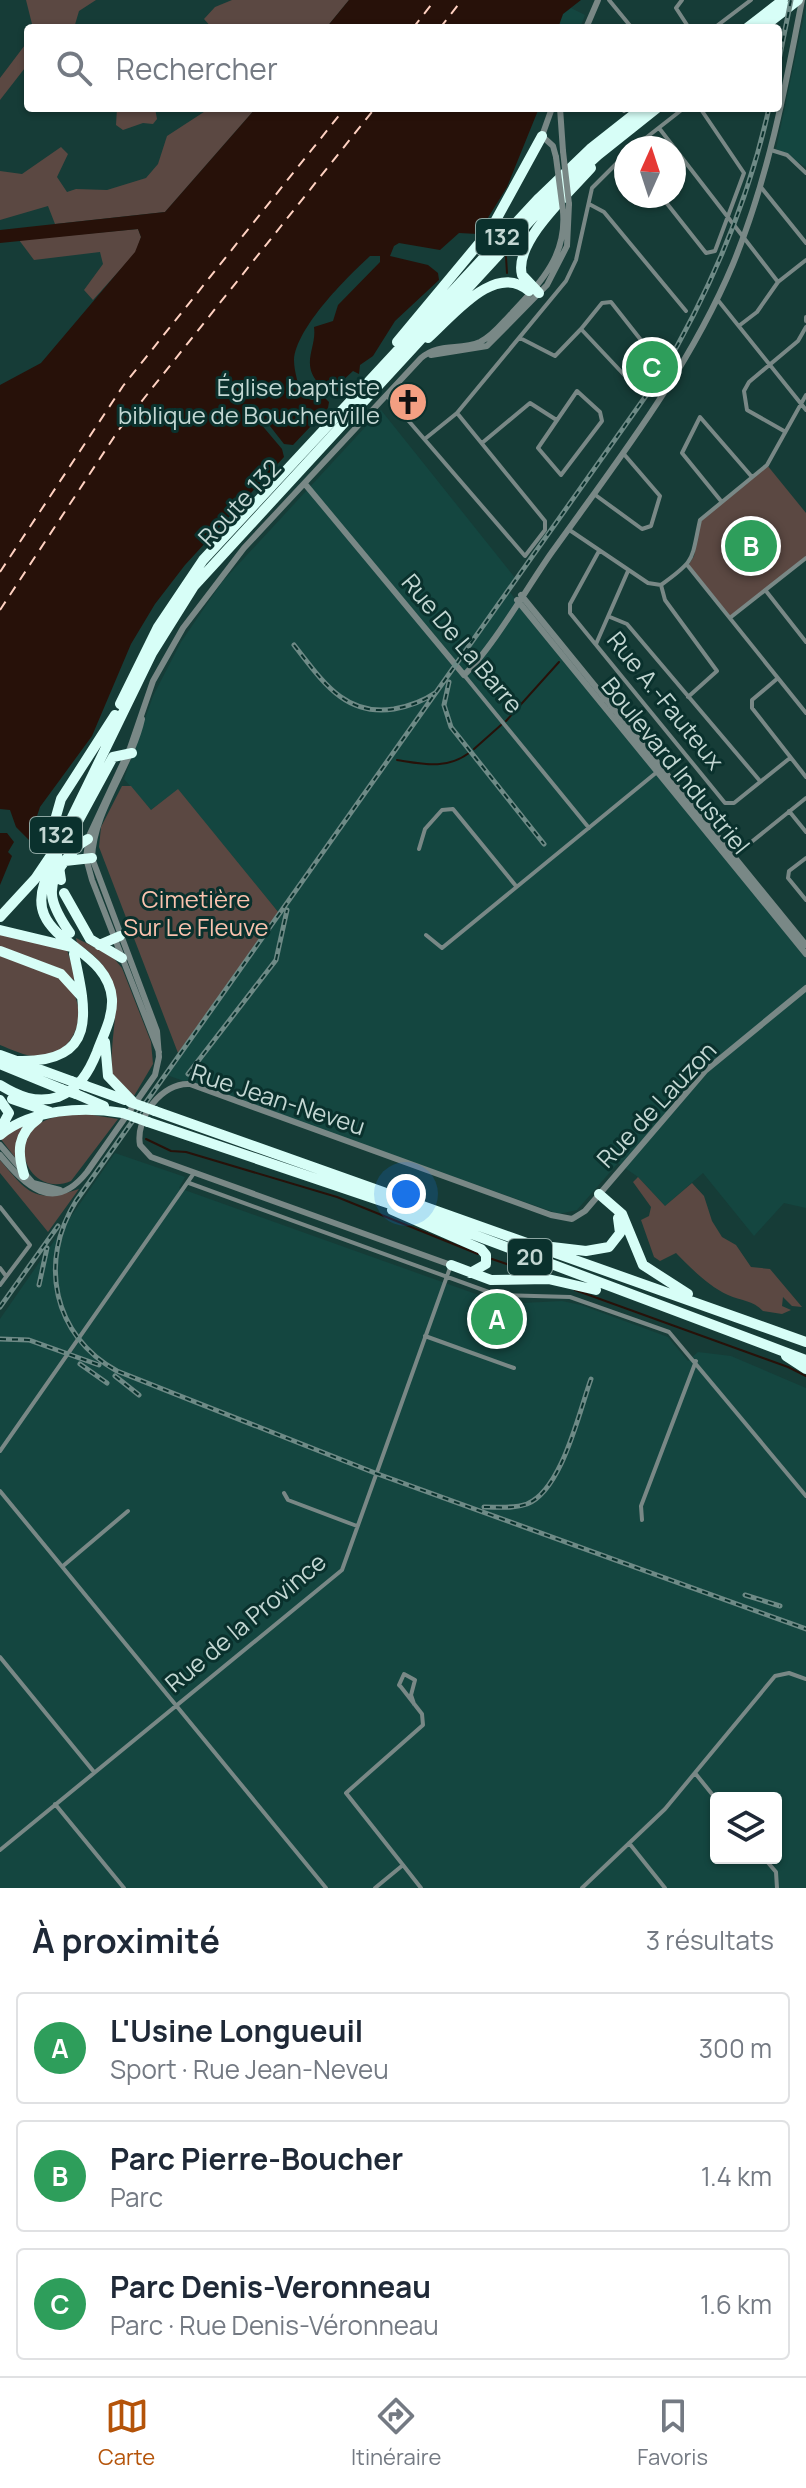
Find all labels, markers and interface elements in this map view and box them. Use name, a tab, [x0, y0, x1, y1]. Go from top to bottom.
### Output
search box	[24, 24, 782, 112]
icon: search	[52, 46, 96, 90]
text: Rechercher	[116, 48, 278, 89]
north arrow	[614, 136, 686, 208]
road number: 132	[476, 219, 528, 255]
pin: C	[626, 337, 678, 397]
place label: Église baptiste biblique de Boucherville	[118, 370, 380, 431]
church icon: Église baptiste biblique de Boucherville	[387, 381, 429, 423]
street label: Route 132	[190, 451, 288, 553]
pin: B	[725, 516, 777, 576]
street label: Rue De La Barre	[395, 566, 531, 720]
street label: Rue A.-Fauteux	[600, 624, 732, 776]
street label: Boulevard Industriel	[594, 670, 758, 861]
road number: 132	[30, 817, 82, 853]
park label: Cimetière Sur Le Fleuve	[123, 882, 269, 943]
street label: Rue de Lauzon	[589, 1034, 723, 1174]
street label: Rue Jean-Neveu	[187, 1055, 370, 1142]
your location	[386, 1174, 426, 1214]
road number: 20	[508, 1239, 552, 1275]
pin: A	[471, 1289, 523, 1349]
street label: Rue de la Province	[158, 1545, 332, 1699]
map controls	[710, 1792, 782, 1864]
button: layers	[710, 1792, 782, 1864]
text: À proximité	[32, 1917, 220, 1963]
text: 3 résultats	[646, 1922, 774, 1958]
text: L'Usine Longueuil	[110, 2010, 363, 2051]
text: A	[51, 2030, 69, 2066]
text: 300 m	[699, 2030, 772, 2066]
text: Sport · Rue Jean-Neveu	[110, 2051, 389, 2087]
text: Parc Pierre-Boucher	[110, 2138, 403, 2179]
text: B	[52, 2158, 68, 2194]
text: 1.4 km	[701, 2158, 772, 2194]
text: Parc	[110, 2179, 163, 2215]
text: Parc Denis-Veronneau	[110, 2266, 431, 2307]
text: C	[50, 2286, 70, 2322]
text: 1.6 km	[700, 2286, 772, 2322]
text: Parc · Rue Denis-Véronneau	[110, 2307, 439, 2343]
tab: Carte	[98, 2394, 155, 2472]
tab: Itinéraire	[351, 2394, 441, 2472]
tab: Favoris	[637, 2394, 708, 2472]

